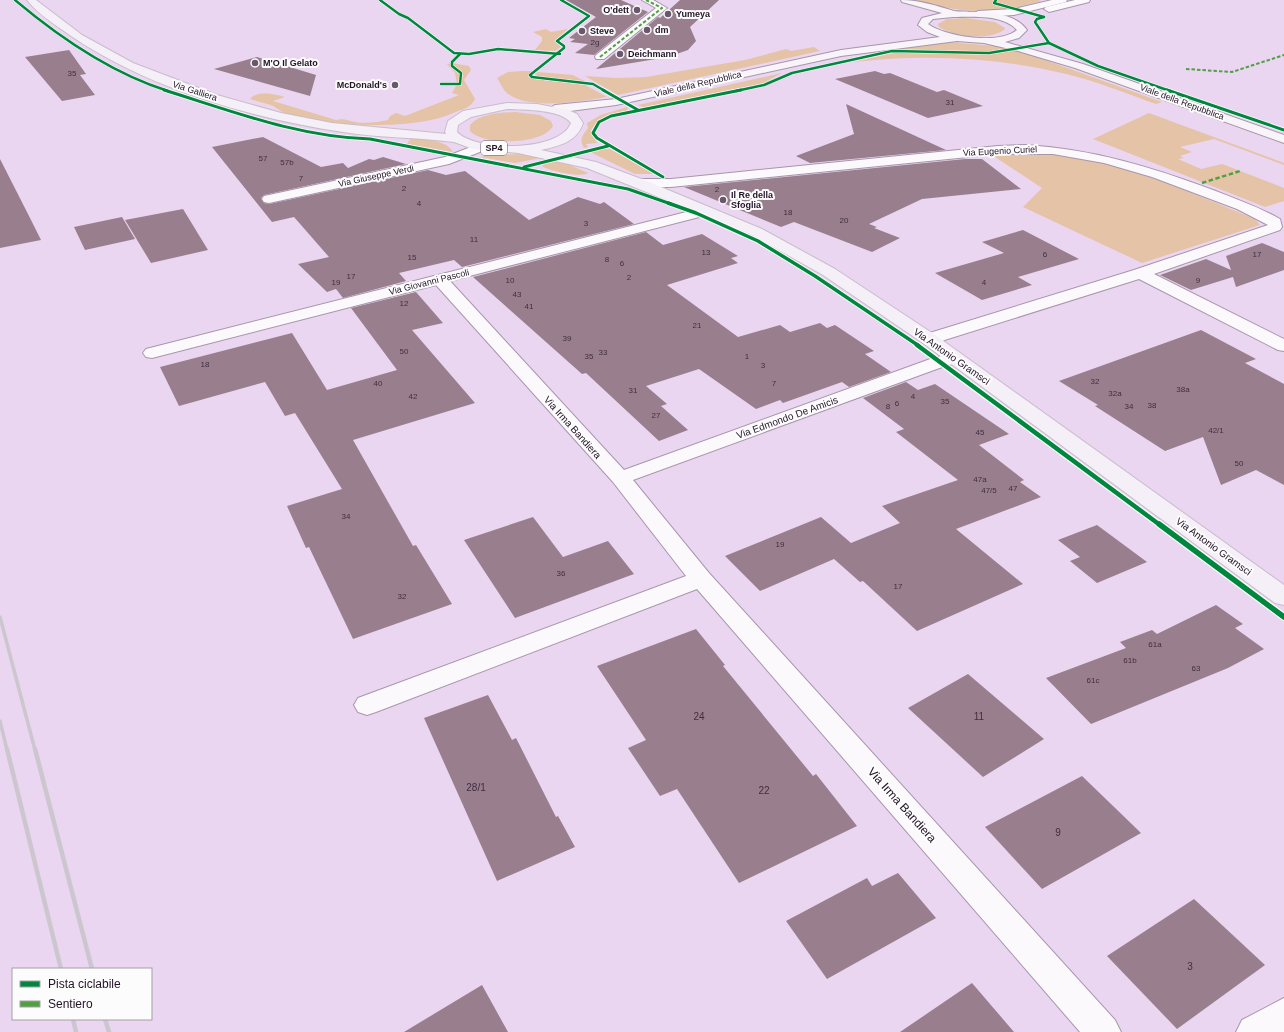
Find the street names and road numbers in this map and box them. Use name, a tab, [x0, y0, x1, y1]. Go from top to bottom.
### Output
street label: Viale della Repubblica	[654, 69, 742, 99]
street label: Via Galliera	[171, 79, 219, 103]
street label: Viale della Repubblica	[1139, 82, 1225, 122]
road number: SP4	[481, 141, 507, 155]
street label: Via Eugenio Curiel	[963, 144, 1037, 158]
street label: Via Giuseppe Verdi	[337, 163, 415, 189]
street label: Via Giovanni Pascoli	[388, 267, 470, 297]
street label: Via Antonio Gramsci	[912, 326, 992, 387]
street label: Via Irma Bandiera	[542, 394, 604, 461]
street label: Via Edmondo De Amicis	[735, 394, 839, 441]
street label: Via Antonio Gramsci	[1174, 515, 1254, 577]
street label: Via Irma Bandiera	[865, 765, 939, 846]

